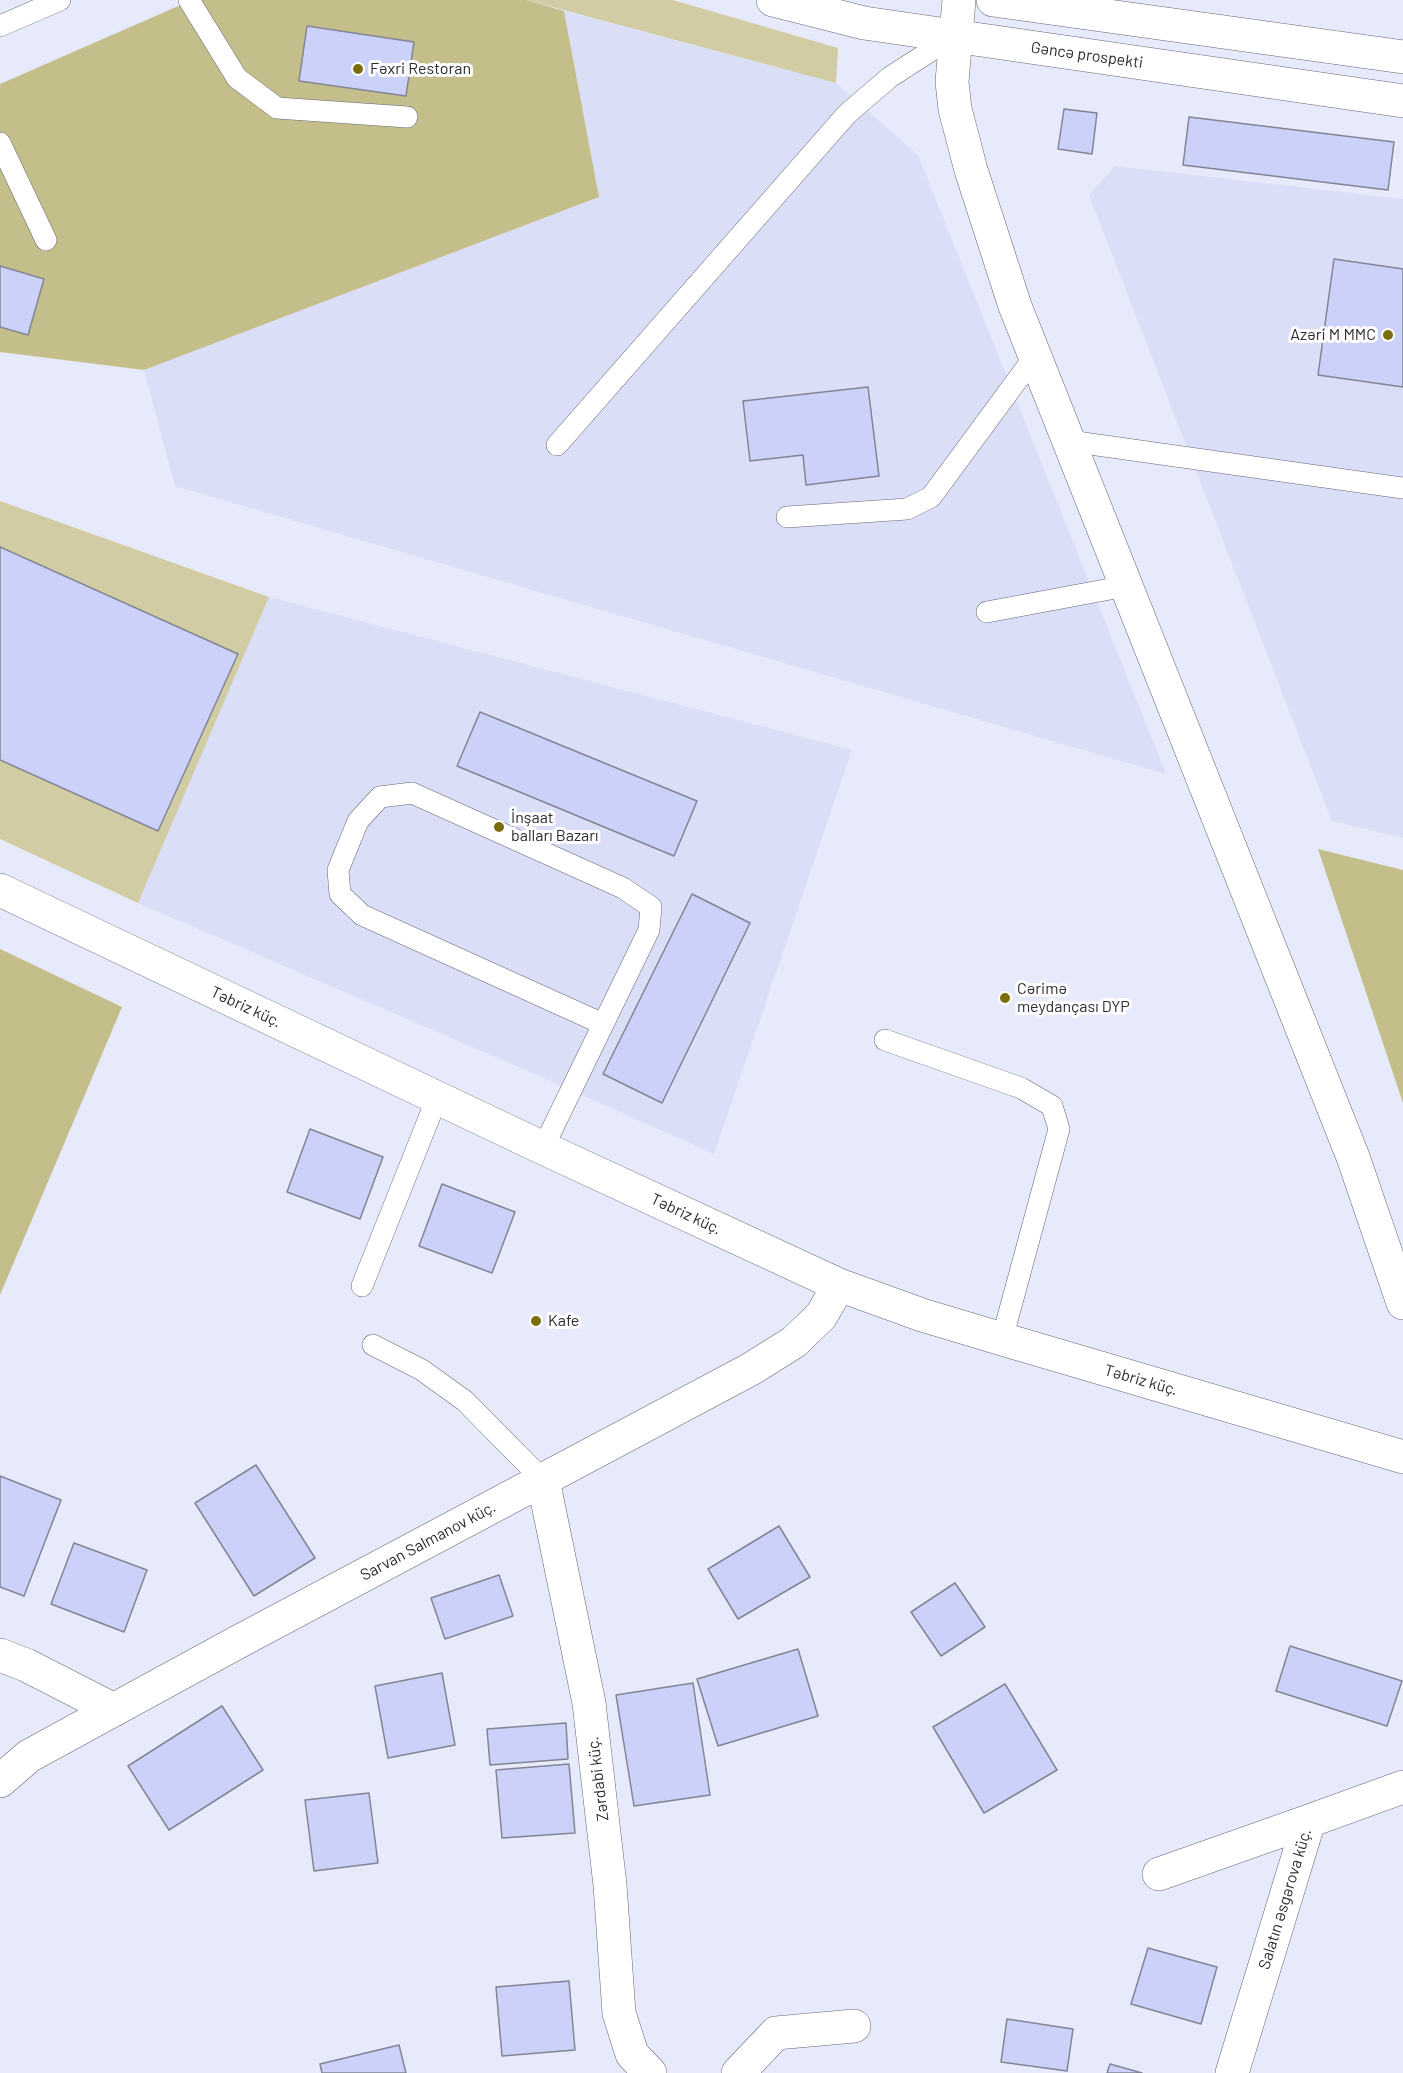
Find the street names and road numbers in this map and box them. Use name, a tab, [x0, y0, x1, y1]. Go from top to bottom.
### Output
street label: Gəncə prospekti	[1030, 38, 1144, 72]
street label: Təbriz küç.	[208, 982, 284, 1032]
street label: Təbriz küç.	[648, 1189, 724, 1239]
street label: Təbriz küç.	[1102, 1360, 1180, 1400]
street label: Sarvan Salmanov küç.	[357, 1497, 499, 1585]
street label: Zərdabi küç.	[583, 1736, 613, 1822]
street label: Salatın Əsgərova küç.	[1254, 1826, 1316, 1972]

